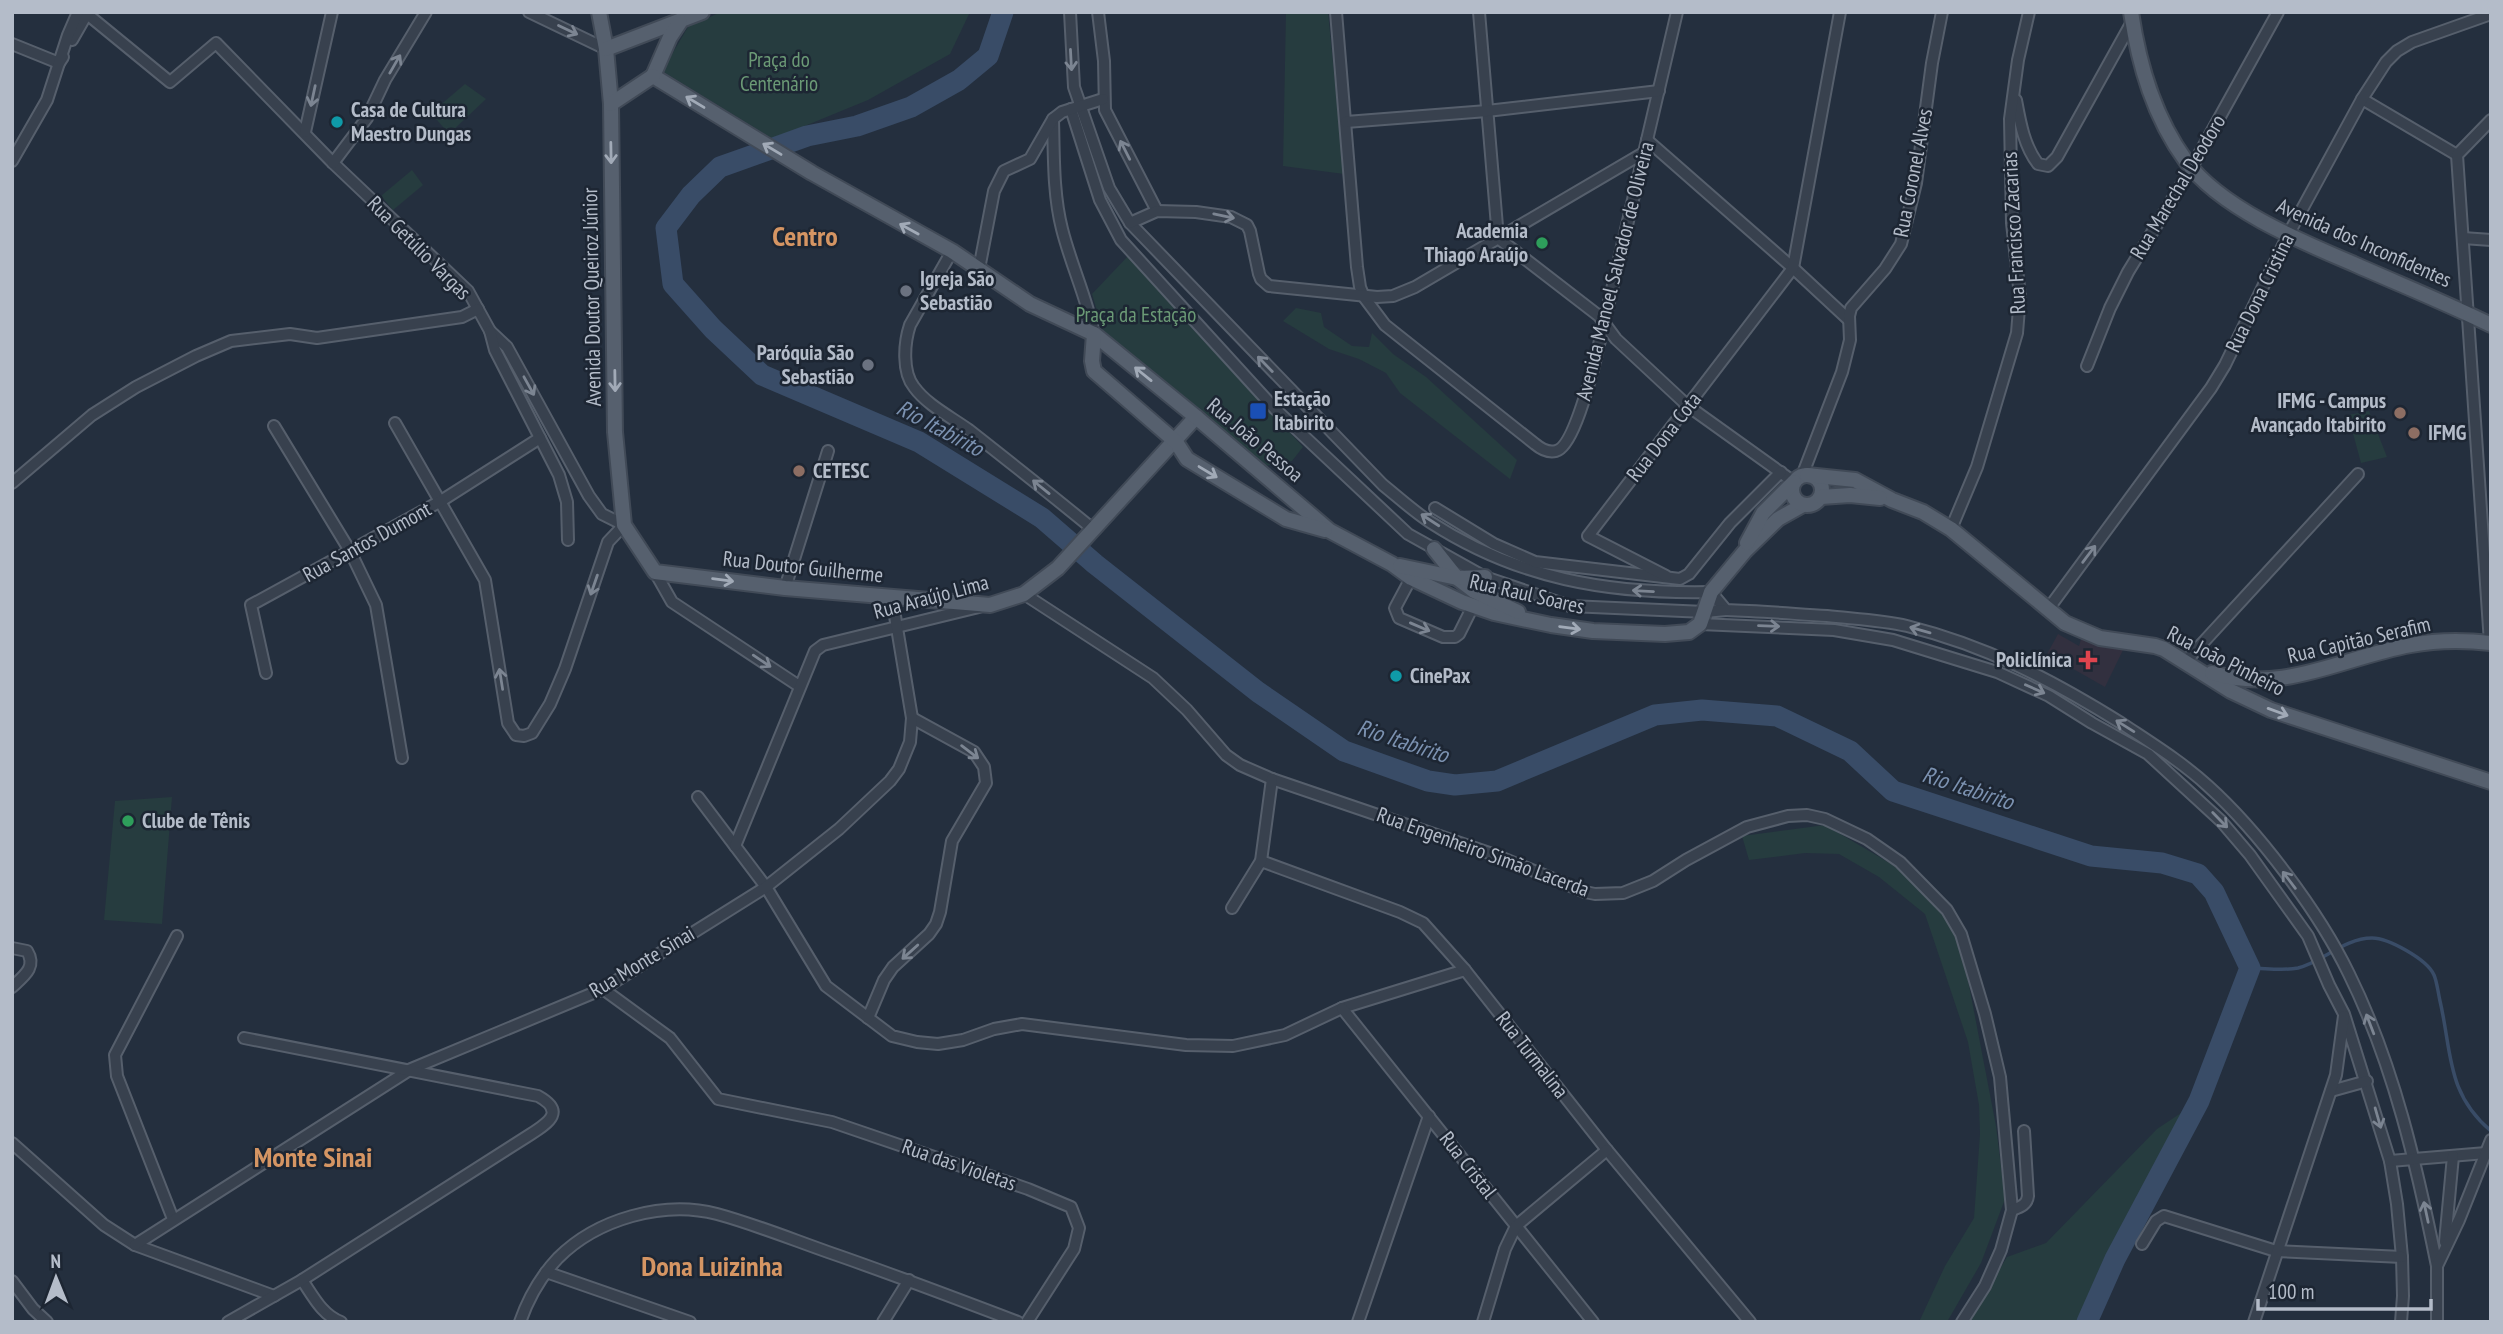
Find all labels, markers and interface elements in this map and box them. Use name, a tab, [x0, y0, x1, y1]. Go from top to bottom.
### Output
one-way arrow	[557, 24, 578, 38]
park label: Praça do Centenário	[740, 46, 818, 97]
one-way arrow	[1065, 48, 1078, 71]
one-way arrow	[388, 54, 402, 74]
one-way arrow	[306, 84, 320, 107]
one-way arrow	[686, 95, 706, 109]
place label: Casa de Cultura Maestro Dungas	[351, 96, 471, 147]
street label: Rua Coronel Alves	[1887, 106, 1938, 239]
street label: Rua Marechal Deodoro	[2124, 109, 2231, 264]
marker: Casa de Cultura Maestro Dungas	[329, 114, 345, 130]
street label: Avenida Manoel Salvador de Oliveira	[1569, 139, 1660, 403]
one-way arrow	[1118, 140, 1132, 161]
one-way arrow	[604, 141, 618, 164]
one-way arrow	[763, 142, 783, 156]
street label: Rua Francisco Zacarias	[1996, 151, 2031, 315]
street label: Avenida Doutor Queiroz Júnior	[576, 187, 607, 407]
street label: Rua Getúlio Vargas	[362, 190, 477, 305]
street label: Avenida dos Inconfidentes	[2273, 192, 2456, 293]
one-way arrow	[1212, 210, 1235, 224]
district label: Centro	[772, 217, 838, 254]
place label: Academia Thiago Araújo	[1424, 217, 1528, 268]
one-way arrow	[899, 222, 920, 235]
street label: Rua Dona Cristina	[2219, 229, 2300, 357]
marker: Academia Thiago Araújo	[1534, 235, 1550, 251]
place label: Igreja São Sebastião	[920, 265, 994, 316]
marker: Igreja São Sebastião	[898, 283, 914, 299]
park label: Praça da Estação	[1076, 301, 1196, 328]
place label: Paróquia São Sebastião	[757, 339, 854, 390]
one-way arrow	[1257, 356, 1274, 373]
marker: Paróquia São Sebastião	[860, 357, 876, 373]
one-way arrow	[1134, 367, 1152, 382]
one-way arrow	[608, 369, 621, 392]
one-way arrow	[522, 376, 536, 396]
place label: Estação Itabirito	[1274, 385, 1334, 436]
street label: Rua Dona Cota	[1620, 386, 1707, 487]
place label: IFMG - Campus Avançado Itabirito	[2250, 387, 2386, 438]
street label: Rua João Pessoa	[1202, 392, 1309, 488]
water label: Rio Itabirito	[892, 393, 990, 463]
marker: Estação Itabirito	[1248, 401, 1268, 421]
marker: IFMG - Campus Avançado Itabirito	[2392, 405, 2408, 421]
place label: IFMG	[2428, 419, 2466, 446]
marker: IFMG	[2406, 425, 2422, 441]
place label: CETESC	[813, 457, 870, 484]
marker: CETESC	[791, 463, 807, 479]
one-way arrow	[1198, 465, 1218, 479]
one-way arrow	[1033, 479, 1051, 495]
street label: Rua Santos Dumont	[298, 495, 436, 588]
one-way arrow	[1421, 513, 1440, 528]
street label: Rua Doutor Guilherme	[722, 545, 885, 588]
one-way arrow	[2082, 545, 2097, 564]
street label: Rua Raul Soares	[1467, 567, 1587, 620]
street label: Rua Araújo Lima	[870, 568, 991, 625]
one-way arrow	[587, 574, 600, 596]
one-way arrow	[711, 574, 733, 587]
one-way arrow	[1632, 585, 1655, 598]
street label: Rua Capitão Serafim	[2285, 610, 2433, 669]
street label: Rua João Pinheiro	[2163, 619, 2290, 702]
one-way arrow	[1757, 620, 1780, 633]
one-way arrow	[1409, 621, 1430, 634]
one-way arrow	[1558, 621, 1581, 634]
one-way arrow	[1909, 623, 1931, 636]
place label: Policlínica	[1996, 646, 2072, 673]
marker: Policlínica	[2078, 650, 2098, 670]
one-way arrow	[751, 654, 771, 668]
place label: CinePax	[1410, 662, 1471, 689]
one-way arrow	[494, 668, 507, 691]
marker: CinePax	[1388, 668, 1404, 684]
one-way arrow	[2024, 683, 2046, 696]
one-way arrow	[2267, 707, 2289, 719]
water label: Rio Itabirito	[1354, 712, 1454, 769]
one-way arrow	[2115, 718, 2135, 732]
one-way arrow	[961, 744, 980, 759]
water label: Rio Itabirito	[1919, 759, 2019, 816]
street label: Rua Engenheiro Simão Lacerda	[1373, 801, 1593, 903]
place label: Clube de Tênis	[142, 807, 250, 834]
one-way arrow	[2211, 811, 2228, 828]
marker: Clube de Tênis	[120, 813, 136, 829]
one-way arrow	[2282, 871, 2296, 890]
street label: Rua Monte Sinai	[584, 920, 699, 1004]
one-way arrow	[902, 943, 919, 960]
street label: Rua Turmalina	[1490, 1006, 1575, 1104]
one-way arrow	[2362, 1014, 2375, 1036]
one-way arrow	[2372, 1106, 2385, 1128]
street label: Rua Cristal	[1434, 1126, 1503, 1204]
street label: Rua das Violetas	[899, 1132, 1020, 1197]
district label: Monte Sinai	[254, 1138, 372, 1175]
one-way arrow	[2418, 1201, 2432, 1224]
north arrow	[21, 1243, 91, 1313]
district label: Dona Luizinha	[641, 1247, 783, 1284]
text: N	[50, 1249, 61, 1273]
scale bar	[2258, 1268, 2431, 1312]
text: 100 m	[2268, 1278, 2314, 1305]

